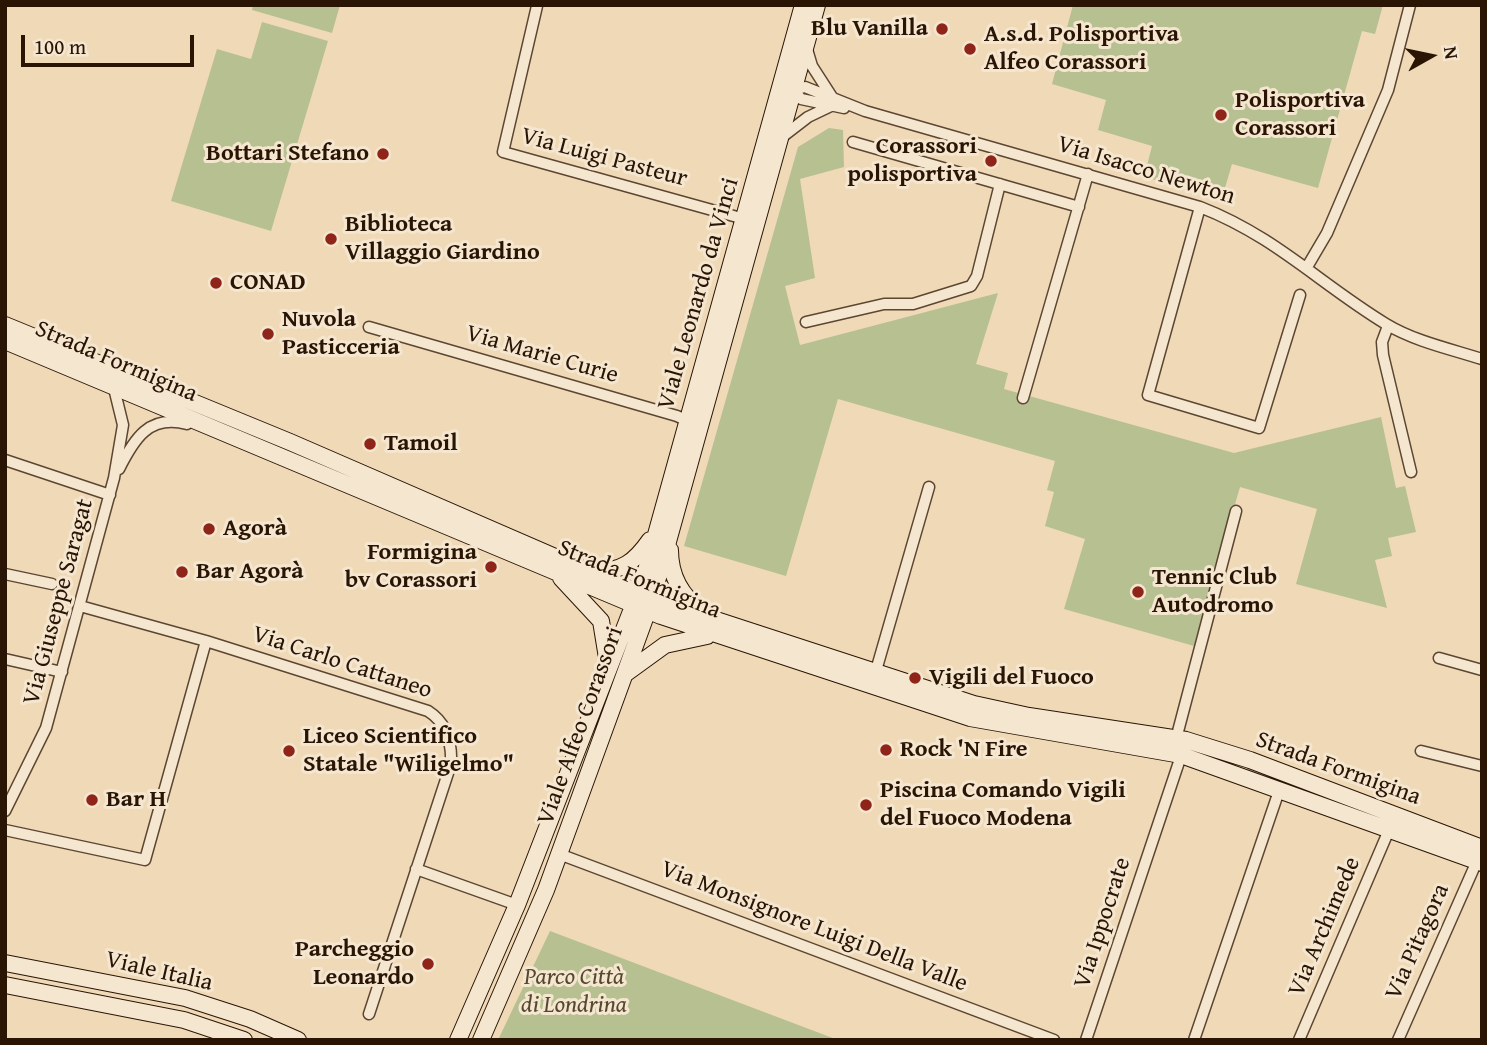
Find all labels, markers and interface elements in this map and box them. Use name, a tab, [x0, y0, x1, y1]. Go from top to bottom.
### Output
place label: Blu Vanilla	[811, 15, 928, 43]
scale bar	[24, 21, 198, 65]
marker: Blu Vanilla	[934, 21, 950, 37]
place label: A.s.d. Polisportiva Alfeo Corassori	[984, 21, 1179, 77]
north arrow	[1396, 21, 1466, 91]
text: 100 m	[34, 31, 86, 62]
marker: A.s.d. Polisportiva Alfeo Corassori	[962, 41, 978, 57]
text: N	[1437, 44, 1467, 61]
place label: Polisportiva Corassori	[1235, 87, 1365, 143]
marker: Polisportiva Corassori	[1213, 107, 1229, 123]
street label: Via Luigi Pasteur	[518, 122, 690, 194]
street label: Via Isacco Newton	[1054, 130, 1238, 212]
place label: Corassori polisportiva	[847, 133, 977, 189]
place label: Bottari Stefano	[206, 140, 369, 168]
marker: Bottari Stefano	[375, 146, 391, 162]
marker: Corassori polisportiva	[983, 153, 999, 169]
street label: Viale Leonardo da Vinci	[652, 175, 746, 413]
place label: Biblioteca Villaggio Giardino	[345, 211, 540, 267]
marker: Biblioteca Villaggio Giardino	[323, 231, 339, 247]
place label: CONAD	[230, 269, 306, 297]
marker: CONAD	[208, 275, 224, 291]
place label: Nuvola Pasticceria	[282, 306, 400, 362]
street label: Strada Formigina	[31, 315, 201, 409]
street label: Via Marie Curie	[462, 319, 622, 391]
marker: Nuvola Pasticceria	[260, 326, 276, 342]
place label: Tamoil	[384, 430, 458, 458]
marker: Tamoil	[362, 436, 378, 452]
street label: Via Giuseppe Saragat	[18, 496, 100, 708]
place label: Agorà	[223, 515, 287, 543]
marker: Agorà	[201, 521, 217, 537]
street label: Strada Formigina	[553, 534, 725, 626]
place label: Formigina bv Corassori	[345, 539, 477, 595]
place label: Bar Agorà	[196, 558, 304, 586]
marker: Formigina bv Corassori	[483, 559, 499, 575]
marker: Bar Agorà	[174, 564, 190, 580]
place label: Tennic Club Autodromo	[1152, 564, 1277, 620]
marker: Tennic Club Autodromo	[1130, 584, 1146, 600]
street label: Via Carlo Cattaneo	[248, 620, 436, 706]
street label: Viale Alfeo Corassori	[532, 623, 630, 829]
place label: Vigili del Fuoco	[929, 664, 1094, 692]
marker: Vigili del Fuoco	[907, 670, 923, 686]
place label: Liceo Scientifico Statale "Wiligelmo"	[303, 723, 514, 779]
street label: Strada Formigina	[1252, 726, 1424, 812]
place label: Rock 'N Fire	[900, 736, 1028, 764]
marker: Rock 'N Fire	[878, 742, 894, 758]
marker: Liceo Scientifico Statale "Wiligelmo"	[281, 743, 297, 759]
place label: Piscina Comando Vigili del Fuoco Modena	[880, 777, 1126, 833]
place label: Bar H	[106, 786, 166, 814]
marker: Bar H	[84, 792, 100, 808]
marker: Piscina Comando Vigili del Fuoco Modena	[858, 797, 874, 813]
street label: Via Archimede	[1283, 853, 1367, 1001]
street label: Via Ippocrate	[1068, 854, 1138, 992]
street label: Via Monsignore Luigi Della Valle	[657, 855, 971, 999]
street label: Via Pitagora	[1380, 880, 1456, 1004]
place label: Parcheggio Leonardo	[295, 936, 414, 992]
street label: Viale Italia	[103, 946, 215, 998]
marker: Parcheggio Leonardo	[420, 956, 436, 972]
park label: Parco Città di Londrina	[521, 964, 627, 1020]

